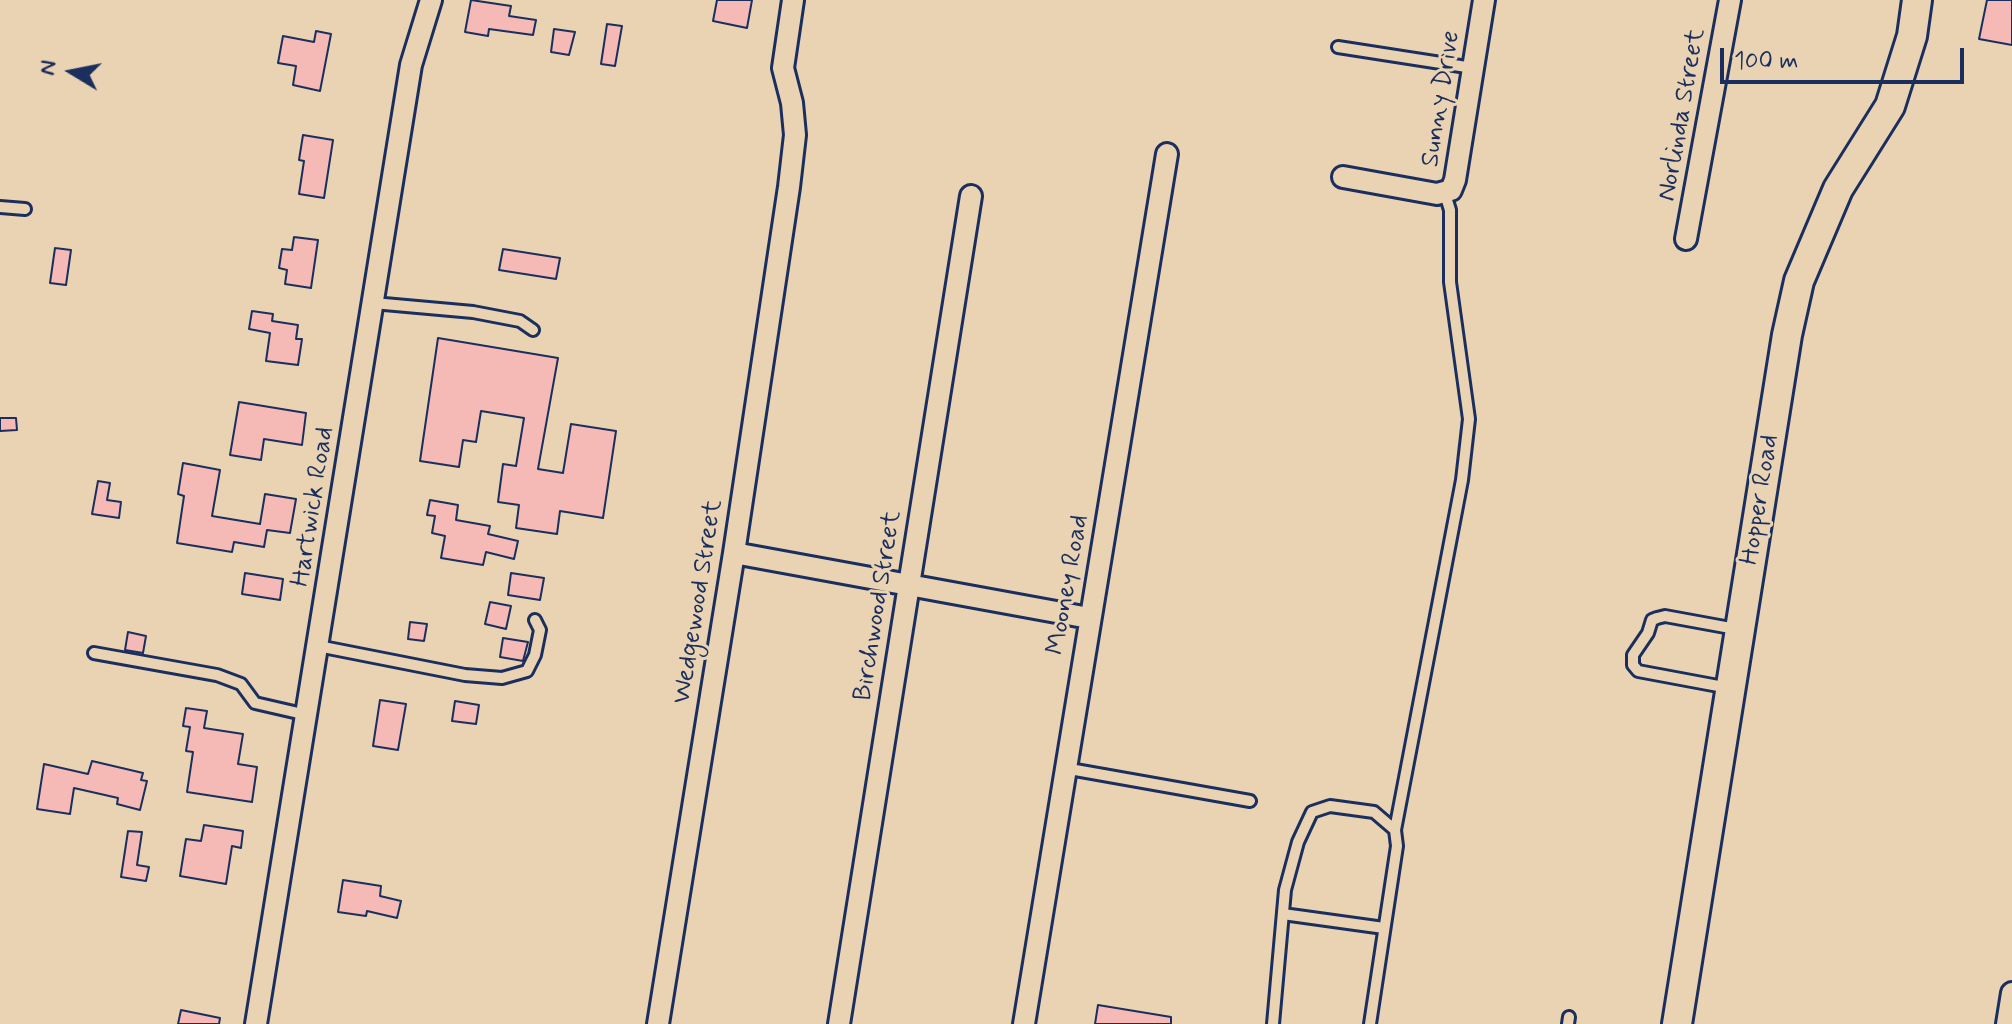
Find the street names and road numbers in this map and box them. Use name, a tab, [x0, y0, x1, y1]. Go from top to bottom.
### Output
street label: Norlinda Street	[1652, 26, 1714, 204]
street label: Sunny Drive	[1416, 29, 1468, 169]
street label: Hartwick Road	[286, 425, 342, 589]
street label: Hopper Road	[1735, 433, 1787, 567]
street label: Wedgewood Street	[667, 498, 731, 706]
street label: Birchwood Street	[849, 509, 909, 703]
street label: Mooney Road	[1041, 512, 1097, 658]

